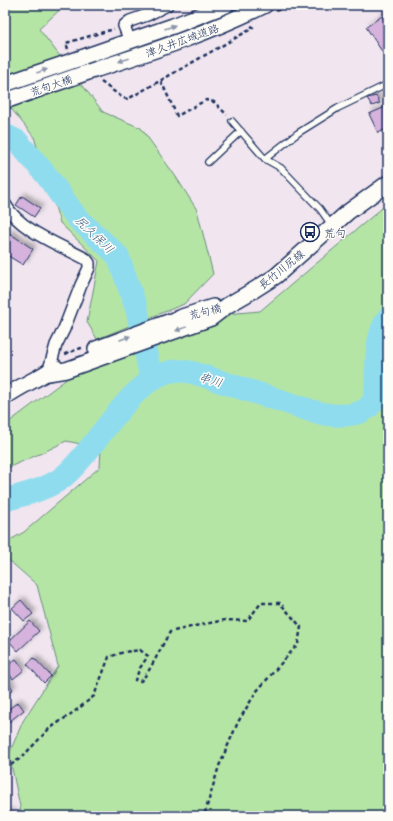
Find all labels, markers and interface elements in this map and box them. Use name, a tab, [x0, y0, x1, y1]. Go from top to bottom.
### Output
street label: 津久井広域道路	[143, 20, 221, 60]
one-way arrow	[165, 23, 177, 29]
one-way arrow	[118, 57, 130, 63]
one-way arrow	[36, 68, 48, 74]
street label: 荒句大橋	[28, 71, 74, 99]
water label: 尻久保川	[72, 212, 118, 256]
bus stop icon: 荒句	[299, 221, 321, 243]
place label: 荒句	[324, 225, 346, 240]
street label: 長竹川尻線	[255, 246, 307, 292]
street label: 荒句橋	[187, 299, 223, 323]
one-way arrow	[175, 327, 187, 333]
one-way arrow	[119, 335, 131, 341]
water label: 串川	[197, 368, 225, 390]

